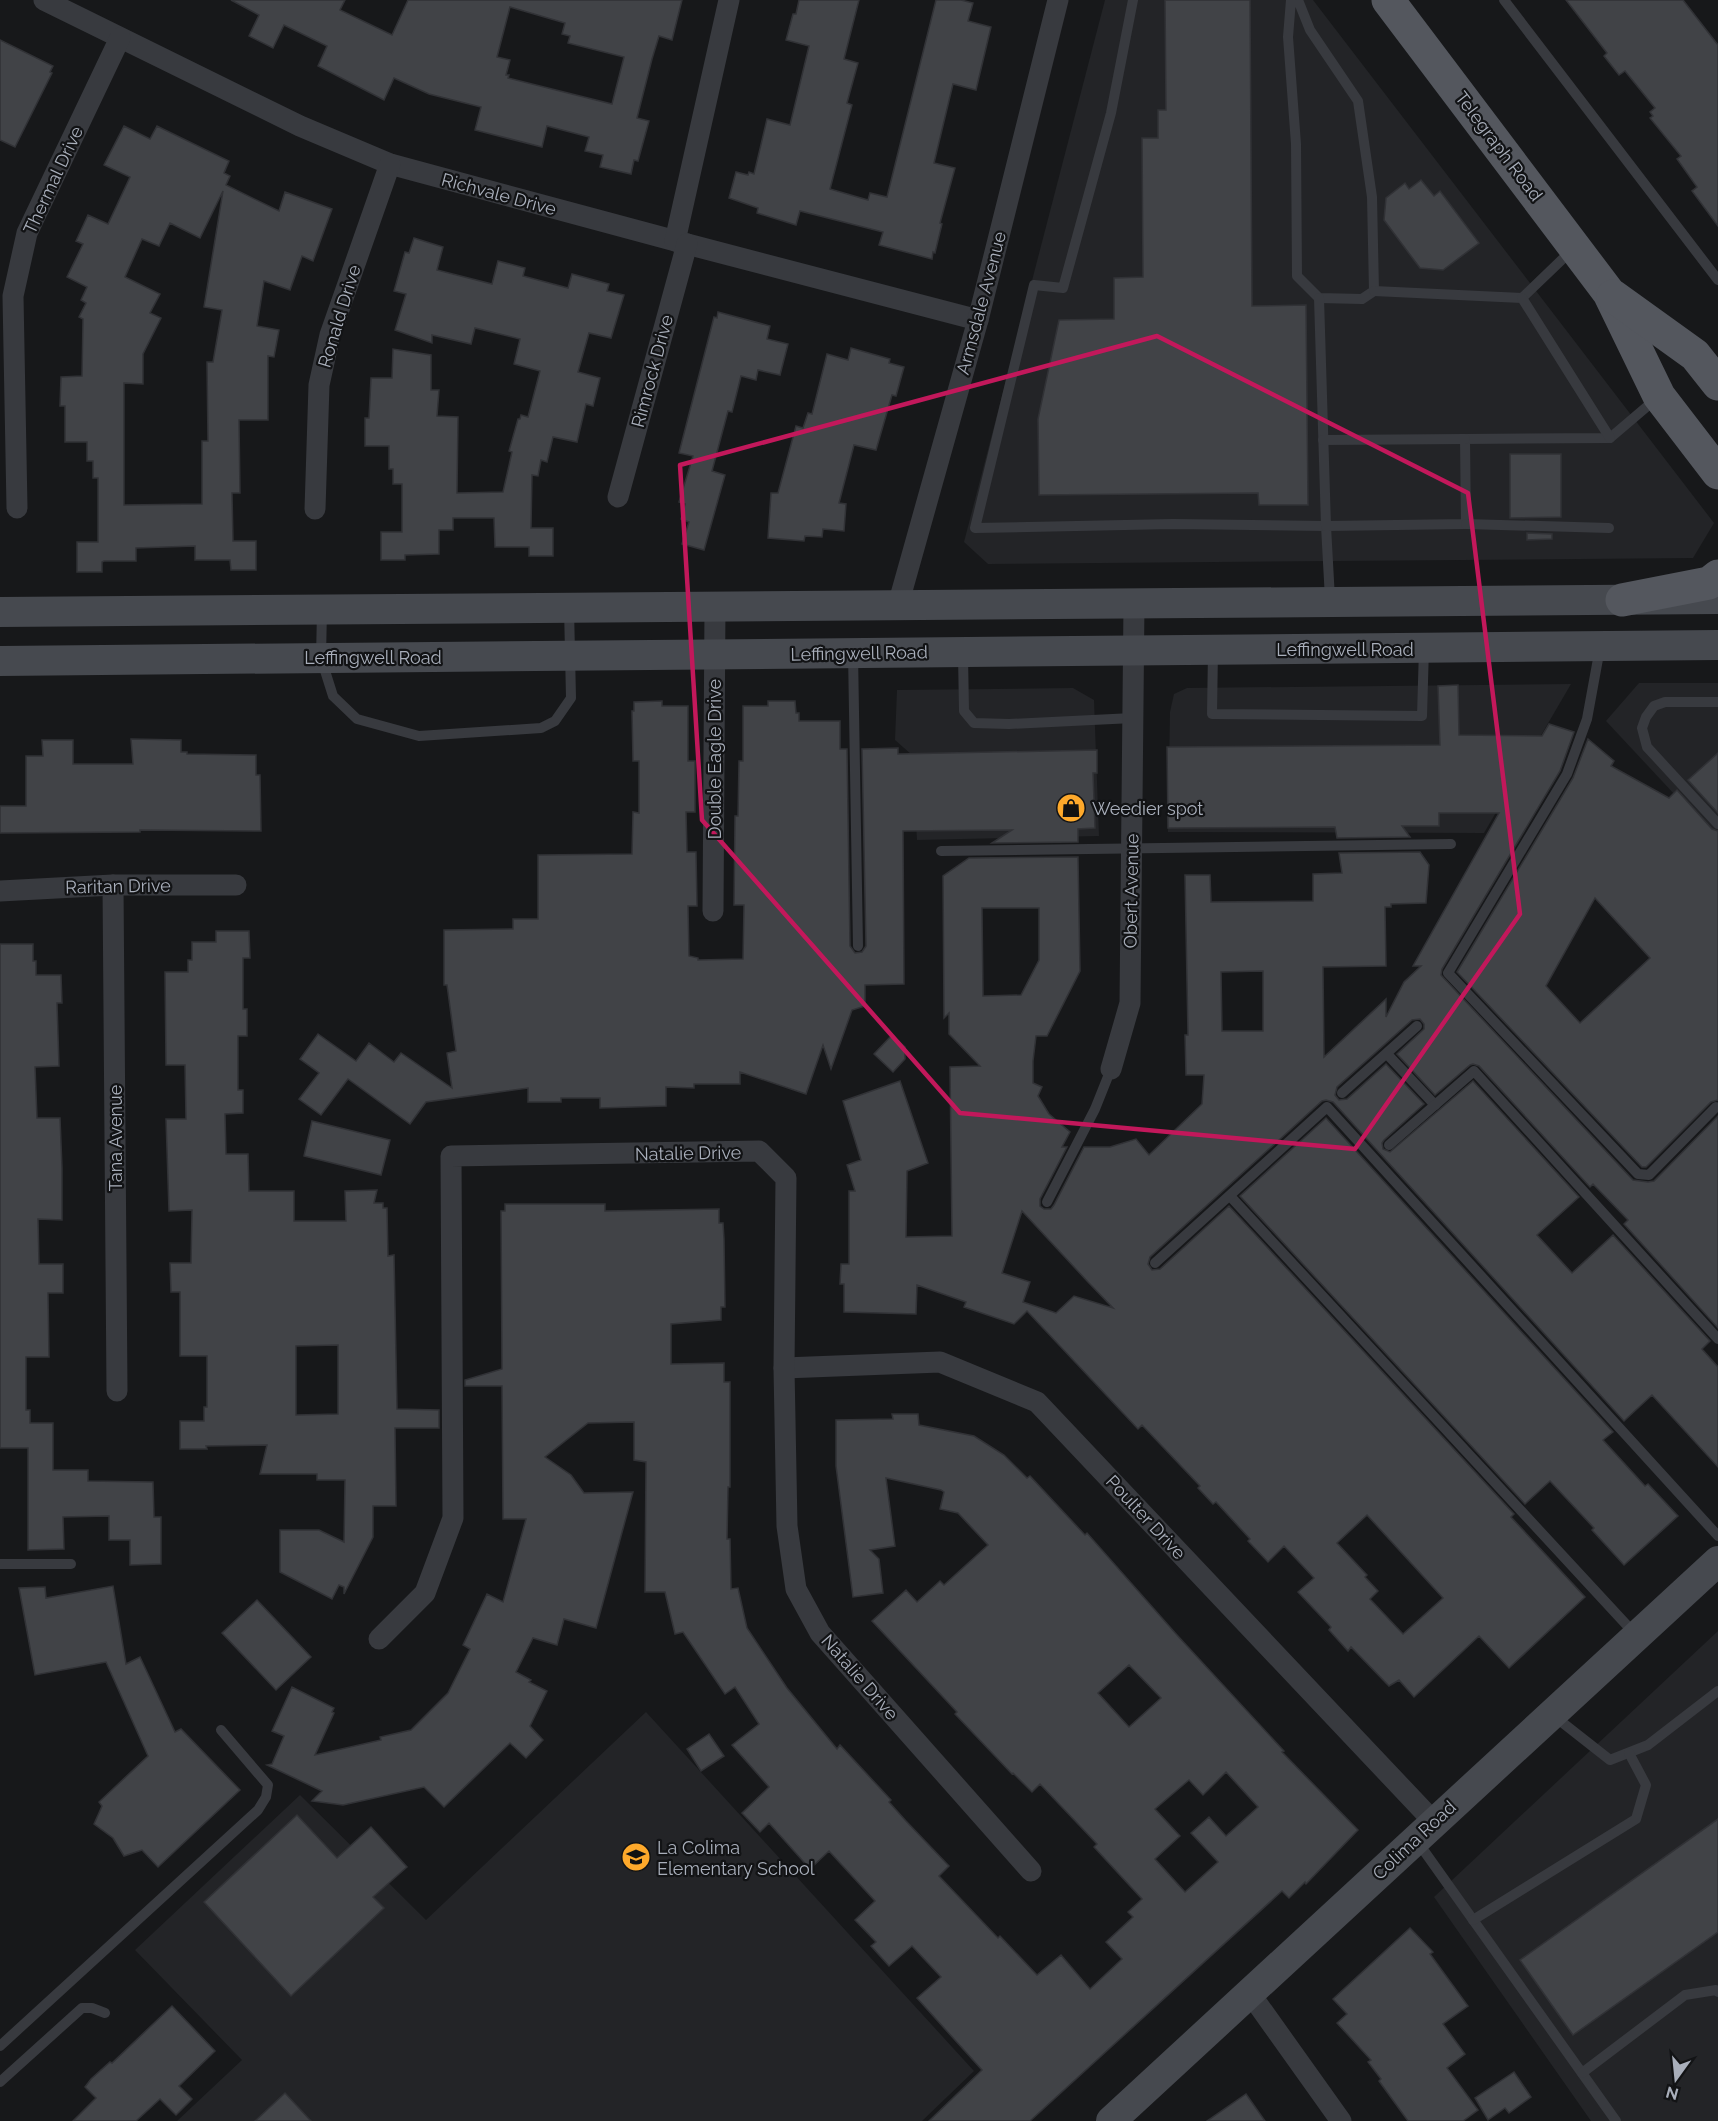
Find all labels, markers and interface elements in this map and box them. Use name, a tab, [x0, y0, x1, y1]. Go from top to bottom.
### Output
street label: Telegraph Road	[1451, 87, 1547, 205]
street label: Thermal Drive	[19, 122, 87, 237]
street label: Richvale Drive	[439, 169, 559, 220]
street label: Armsdale Avenue	[952, 229, 1010, 377]
street label: Ronald Drive	[313, 262, 365, 370]
street label: Rimrock Drive	[627, 312, 677, 430]
street label: Leffingwell Road	[1276, 639, 1414, 660]
street label: Leffingwell Road	[790, 641, 928, 665]
street label: Leffingwell Road	[304, 647, 442, 668]
street label: Double Eagle Drive	[704, 678, 725, 839]
shop icon: Weedier spot	[1055, 792, 1087, 824]
place label: Weedier spot	[1092, 798, 1203, 819]
street label: Obert Avenue	[1120, 833, 1143, 949]
street label: Raritan Drive	[65, 875, 171, 897]
street label: Tana Avenue	[105, 1084, 126, 1191]
street label: Natalie Drive	[635, 1142, 742, 1164]
street label: Poulter Drive	[1102, 1471, 1191, 1564]
street label: Natalie Drive	[817, 1630, 903, 1724]
street label: Colima Road	[1368, 1796, 1460, 1884]
place label: La Colima Elementary School	[657, 1837, 815, 1879]
school or university icon: La Colima Elementary School	[620, 1841, 652, 1873]
north arrow	[1646, 2049, 1706, 2109]
text: N	[1664, 2082, 1681, 2104]

